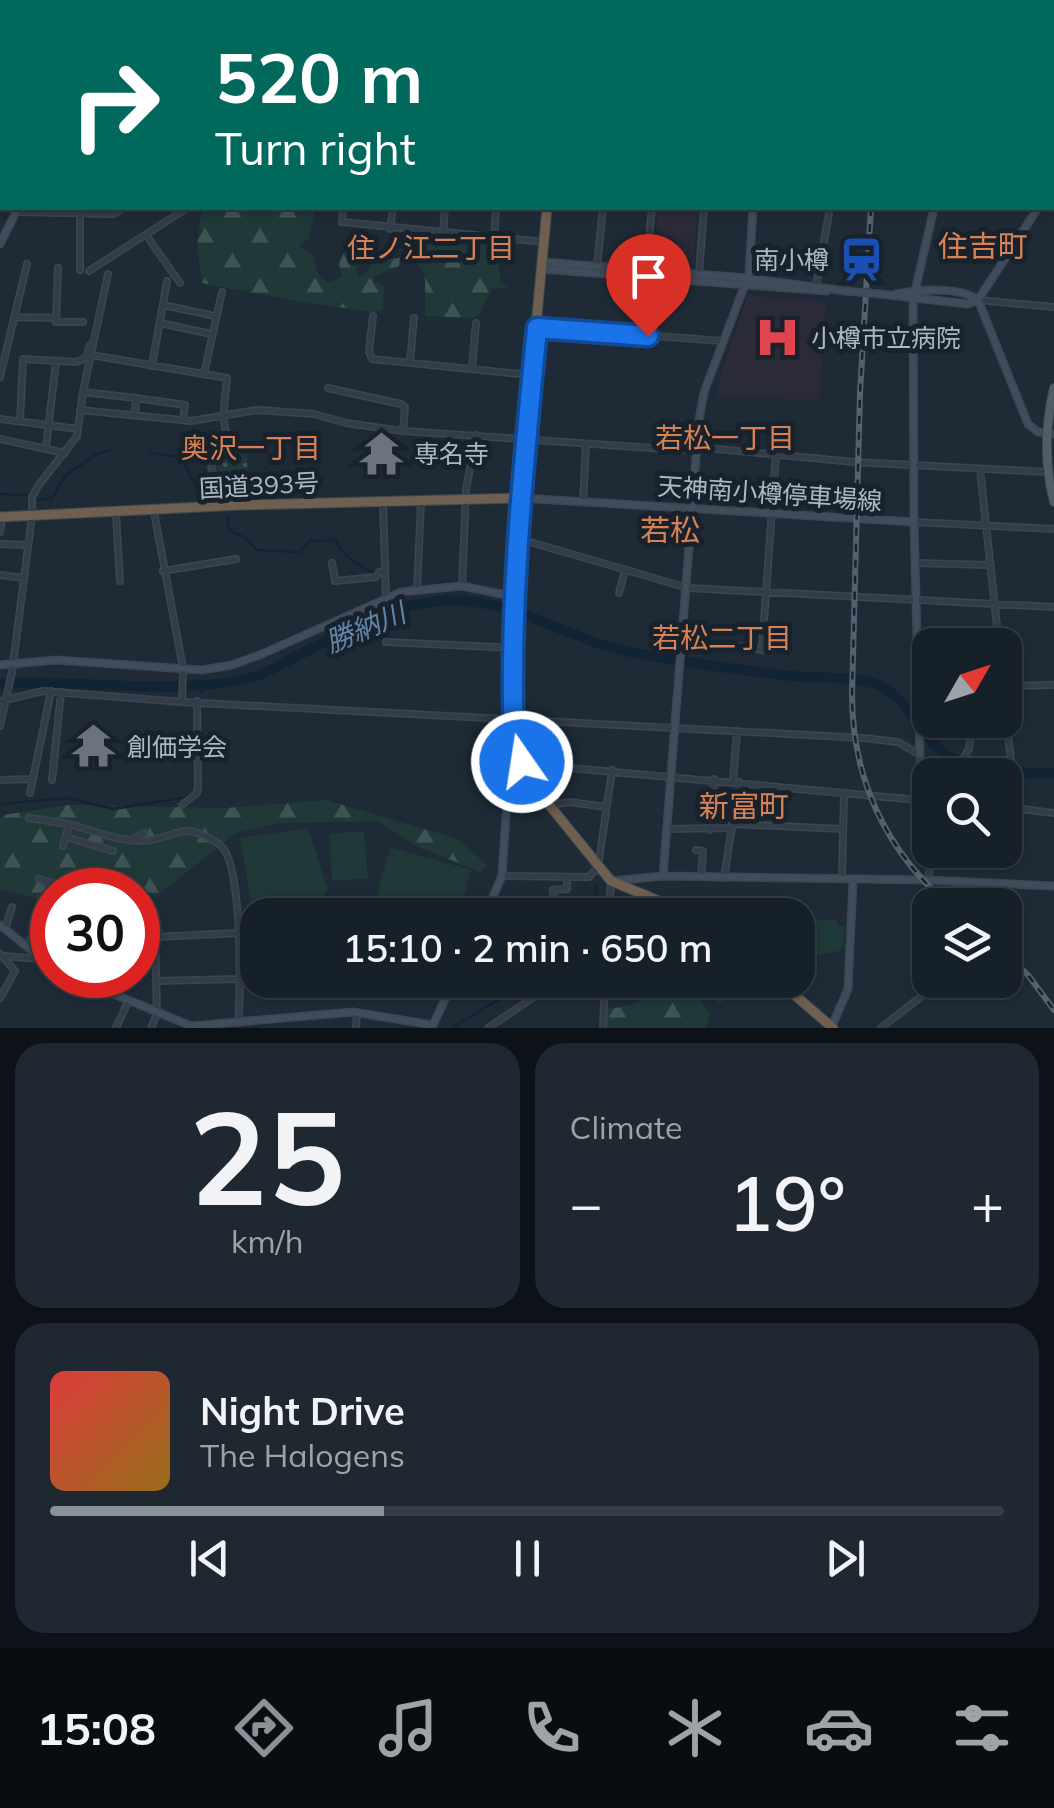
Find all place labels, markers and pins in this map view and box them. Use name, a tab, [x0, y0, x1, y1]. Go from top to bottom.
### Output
pin	[606, 234, 691, 337]
station icon: 南小樽	[838, 235, 886, 283]
place label: 南小樽	[754, 244, 829, 275]
hospital icon: 小樽市立病院	[754, 313, 802, 361]
place label: 小樽市立病院	[811, 322, 961, 353]
temple icon: 専名寺	[357, 429, 405, 477]
place label: 専名寺	[414, 438, 489, 469]
temple icon: 創価学会	[70, 722, 118, 770]
place label: 創価学会	[127, 731, 227, 762]

